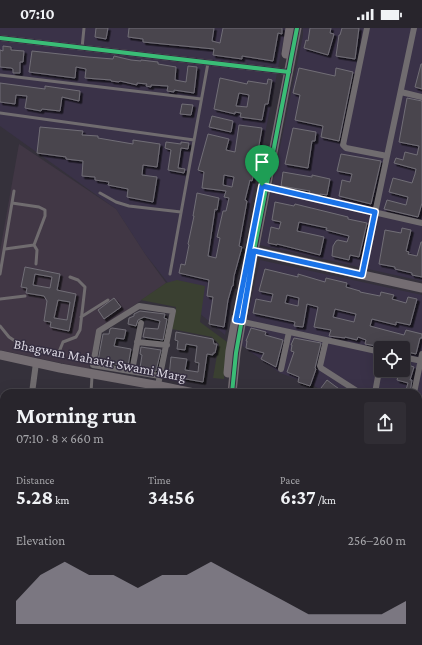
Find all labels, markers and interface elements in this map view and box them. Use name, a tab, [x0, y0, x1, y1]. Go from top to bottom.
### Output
text: 07:10	[20, 6, 55, 22]
pin	[245, 145, 279, 186]
icon: arrive	[251, 151, 273, 173]
street label: Bhagwan Mahavir Swami Marg	[12, 335, 188, 385]
map controls	[374, 341, 410, 377]
button: locate	[374, 341, 410, 377]
button: share	[364, 402, 406, 444]
text: Morning run	[16, 403, 136, 428]
text: 07:10 · 8 × 660 m	[16, 431, 104, 446]
text: Distance	[16, 474, 54, 486]
text: Time	[148, 474, 171, 486]
text: Pace	[280, 474, 300, 486]
text: 5.28	[16, 486, 53, 508]
text: 34:56	[148, 486, 195, 508]
text: 6:37	[280, 486, 316, 508]
text: km	[53, 494, 69, 506]
text: /km	[316, 494, 336, 506]
text: Elevation	[16, 533, 65, 548]
text: 256–260 m	[348, 533, 406, 548]

